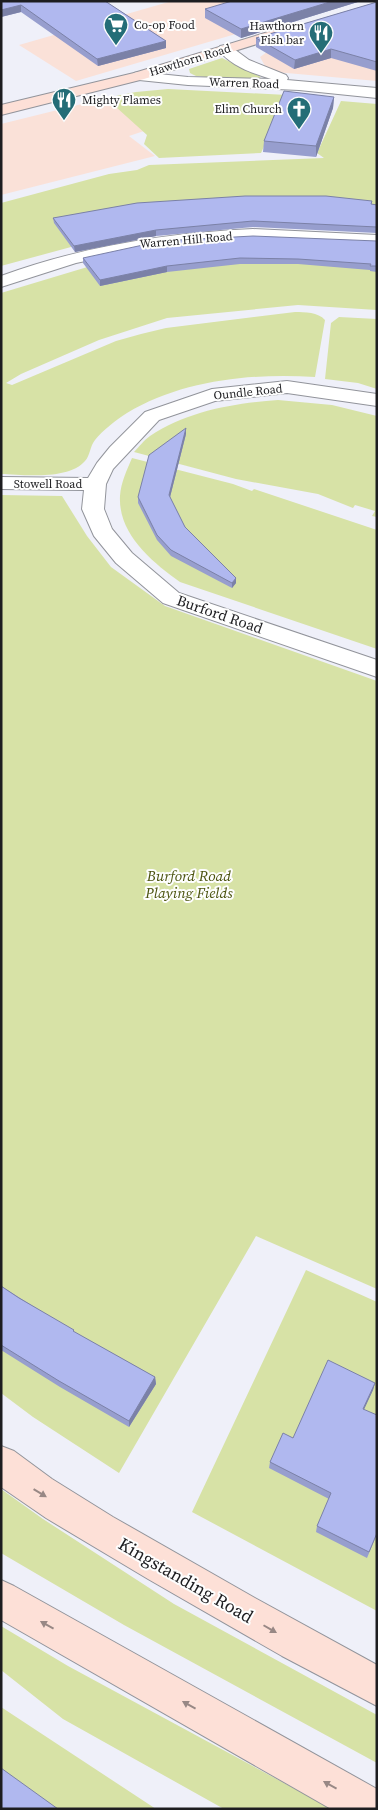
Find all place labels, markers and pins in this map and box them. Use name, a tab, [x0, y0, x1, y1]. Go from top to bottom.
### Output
supermarket icon: Co-op Food	[103, 12, 129, 46]
place label: Co-op Food	[134, 17, 195, 33]
place label: Hawthorn Fish bar	[250, 18, 304, 48]
restaurant icon: Hawthorn Fish bar	[308, 20, 334, 54]
restaurant icon: Mighty Flames	[51, 87, 77, 121]
place label: Mighty Flames	[82, 92, 161, 108]
church icon: Elim Church	[286, 96, 312, 130]
place label: Elim Church	[214, 101, 282, 117]

